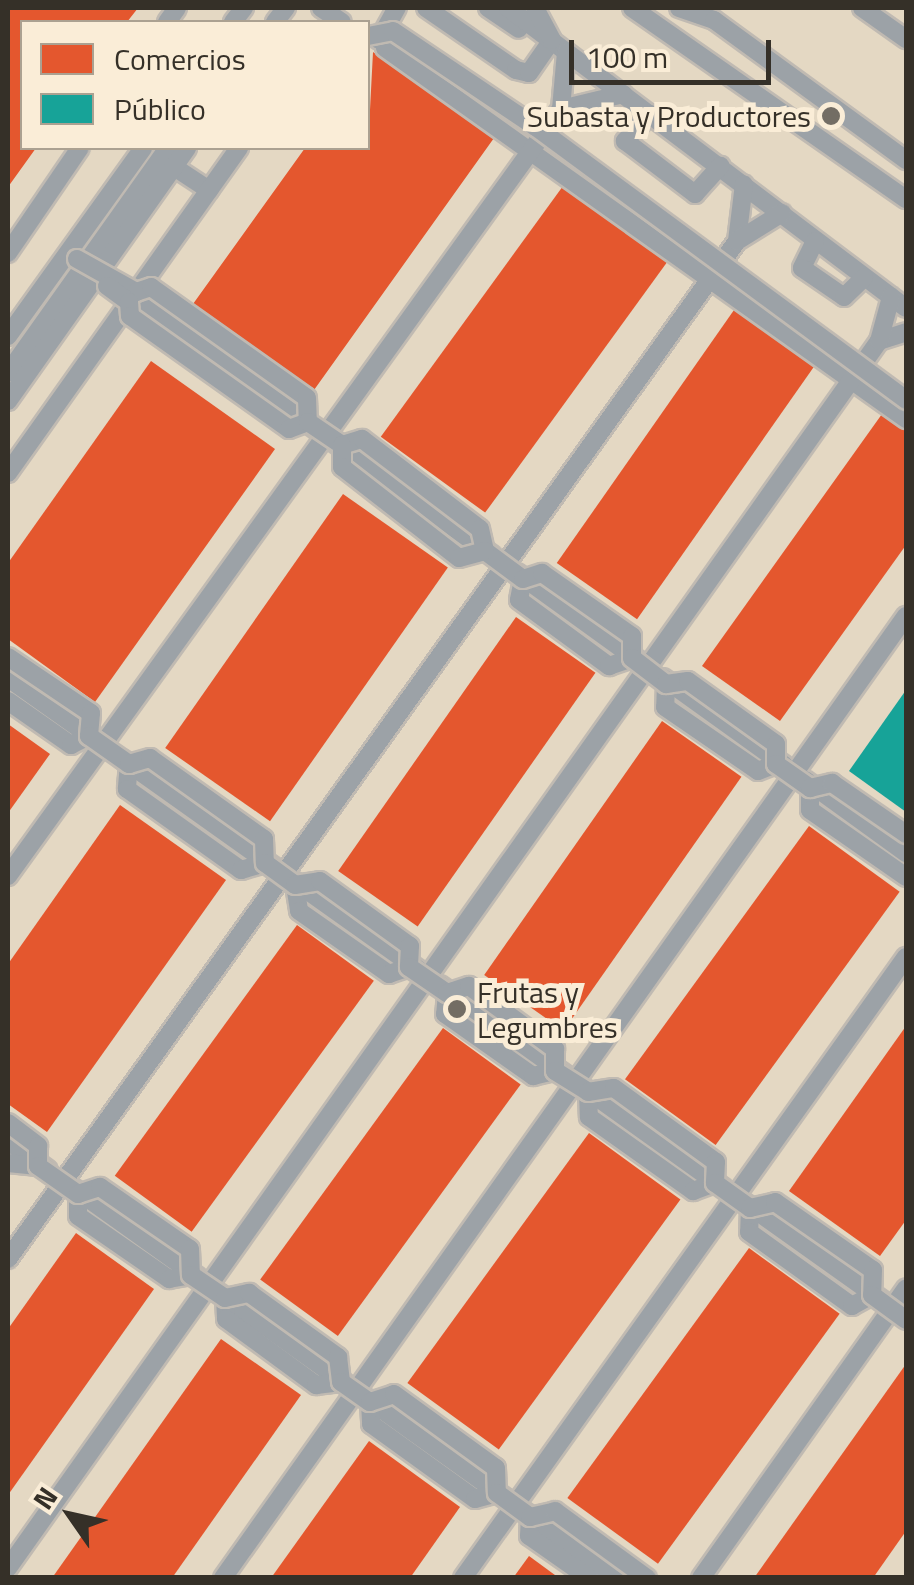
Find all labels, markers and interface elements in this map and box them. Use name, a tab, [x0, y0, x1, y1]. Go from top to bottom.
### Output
legend	[20, 20, 370, 150]
scale bar	[574, 20, 776, 82]
text: 100 m	[586, 34, 668, 80]
text: Comercios	[114, 36, 246, 82]
text: Público	[114, 86, 206, 132]
place label: Subasta y Productores	[527, 98, 811, 134]
marker: Subasta y Productores	[820, 105, 842, 127]
place label: Frutas y Legumbres	[477, 974, 618, 1044]
marker: Frutas y Legumbres	[446, 998, 468, 1020]
north arrow	[20, 1465, 120, 1565]
text: N	[21, 1478, 68, 1518]

